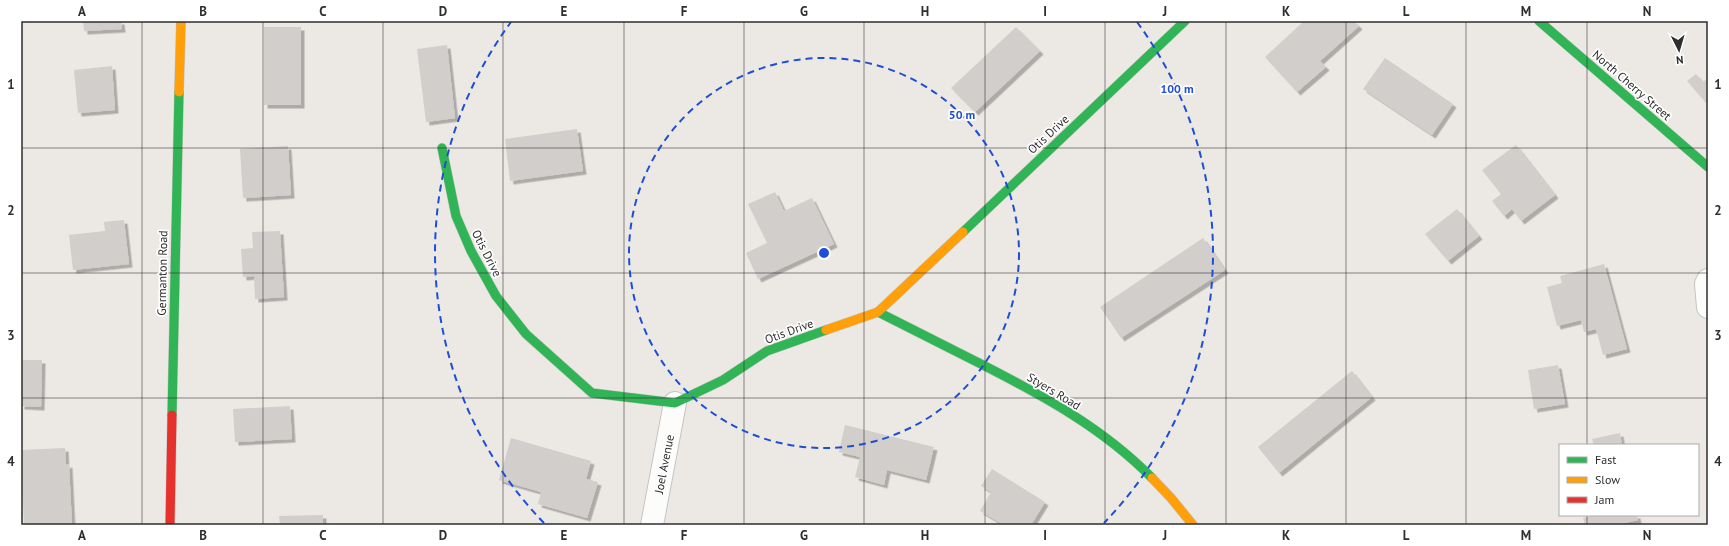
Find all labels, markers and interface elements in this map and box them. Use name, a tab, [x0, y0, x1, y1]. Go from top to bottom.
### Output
text: A	[78, 3, 86, 20]
text: B	[199, 3, 207, 20]
text: C	[319, 3, 327, 20]
text: D	[439, 3, 447, 20]
text: E	[561, 3, 568, 20]
text: F	[681, 3, 688, 20]
text: G	[800, 3, 808, 20]
text: H	[921, 3, 929, 20]
text: I	[1043, 3, 1047, 20]
text: J	[1162, 3, 1167, 20]
text: K	[1282, 3, 1290, 20]
text: L	[1403, 3, 1410, 20]
text: M	[1521, 3, 1531, 20]
text: N	[1643, 3, 1651, 20]
north arrow	[1659, 30, 1699, 70]
street label: North Cherry Street	[1590, 47, 1674, 123]
text: N	[1676, 53, 1684, 67]
text: 1	[7, 76, 15, 93]
text: 1	[1714, 76, 1722, 93]
text: 100 m	[1160, 81, 1194, 96]
text: 50 m	[949, 107, 975, 122]
street label: Otis Drive	[1024, 111, 1072, 157]
text: 2	[7, 202, 15, 219]
text: 2	[1714, 202, 1722, 219]
street label: Otis Drive	[469, 227, 505, 279]
street label: Germanton Road	[154, 230, 170, 316]
centre of rings	[817, 246, 831, 260]
street label: Otis Drive	[763, 315, 815, 347]
text: 3	[7, 327, 15, 344]
text: 3	[1714, 327, 1722, 344]
street label: Styers Road	[1025, 369, 1083, 413]
street label: Joel Avenue	[651, 433, 677, 496]
legend	[1559, 444, 1699, 516]
text: Fast	[1595, 452, 1616, 467]
text: 4	[7, 453, 15, 470]
text: 4	[1714, 453, 1722, 470]
text: Slow	[1595, 472, 1620, 487]
text: Jam	[1594, 492, 1614, 507]
text: A	[78, 527, 86, 544]
text: B	[199, 527, 207, 544]
text: C	[319, 527, 327, 544]
text: D	[439, 527, 447, 544]
text: E	[561, 527, 568, 544]
text: F	[681, 527, 688, 544]
text: G	[800, 527, 808, 544]
text: H	[921, 527, 929, 544]
text: I	[1043, 527, 1047, 544]
text: J	[1162, 527, 1167, 544]
text: K	[1282, 527, 1290, 544]
text: L	[1403, 527, 1410, 544]
text: M	[1521, 527, 1531, 544]
text: N	[1643, 527, 1651, 544]

